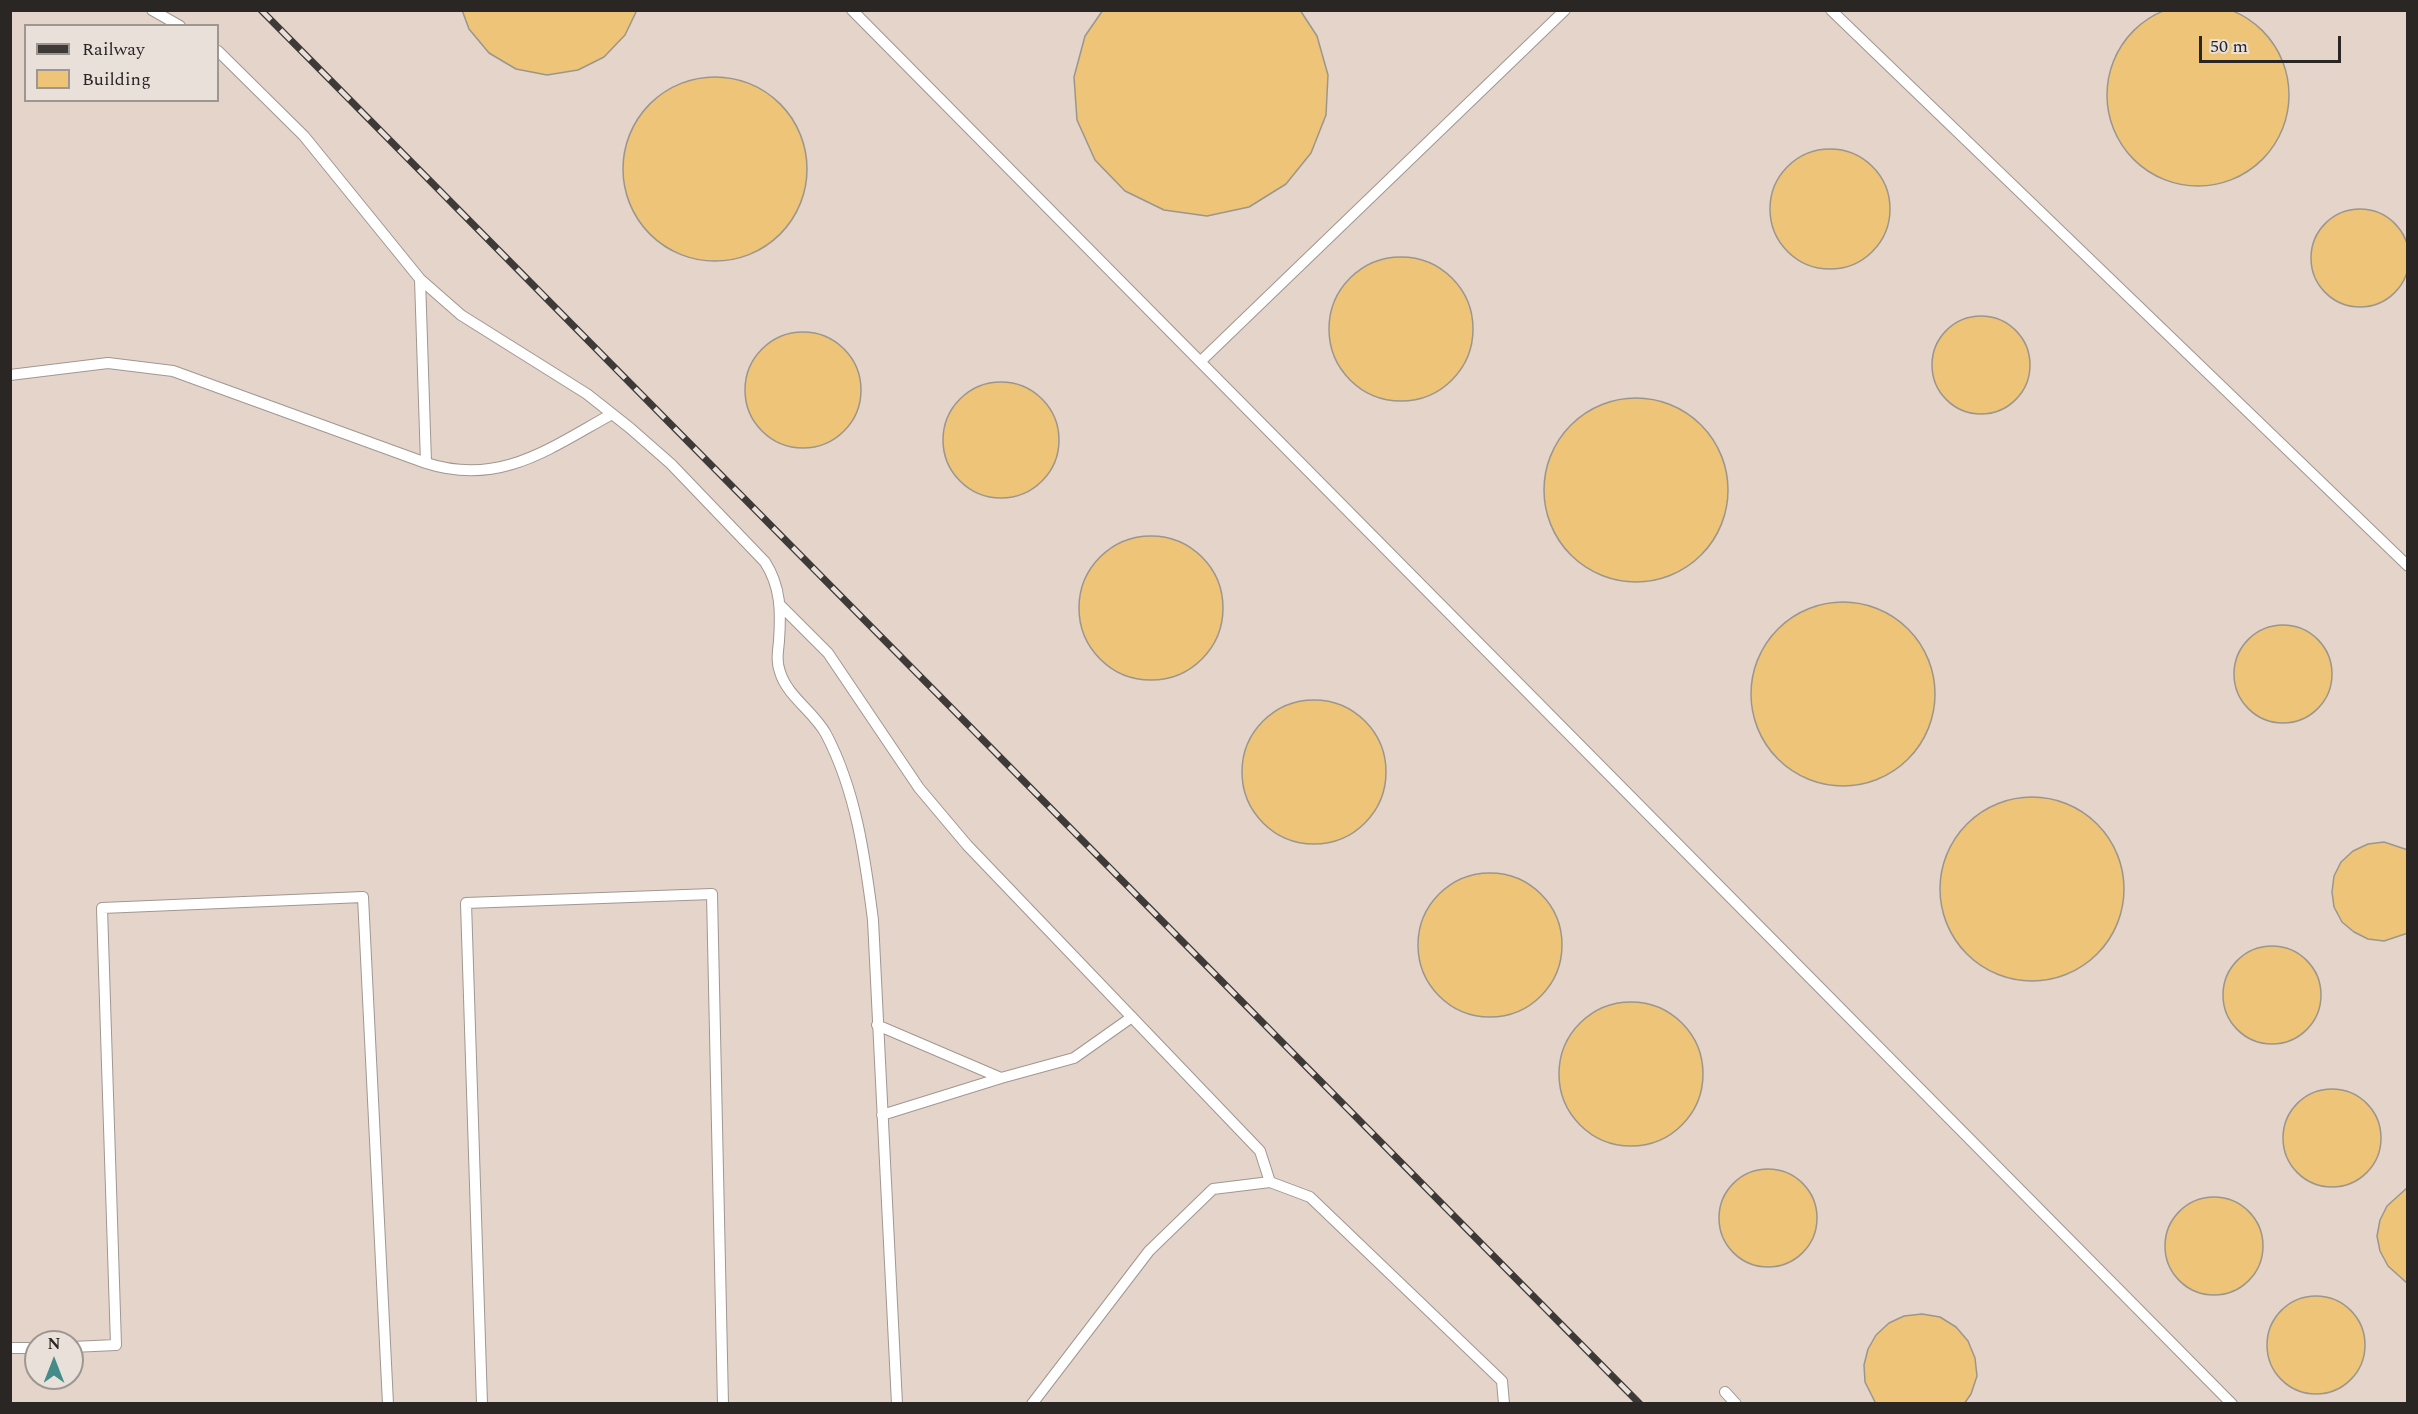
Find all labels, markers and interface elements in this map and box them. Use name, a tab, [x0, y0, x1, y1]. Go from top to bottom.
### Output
legend	[24, 24, 219, 102]
scale bar	[2202, 24, 2344, 62]
text: 50 m	[2210, 33, 2248, 60]
text: Railway	[82, 36, 145, 63]
text: Building	[82, 66, 151, 93]
north arrow	[24, 1330, 84, 1390]
text: N	[47, 1332, 61, 1356]

